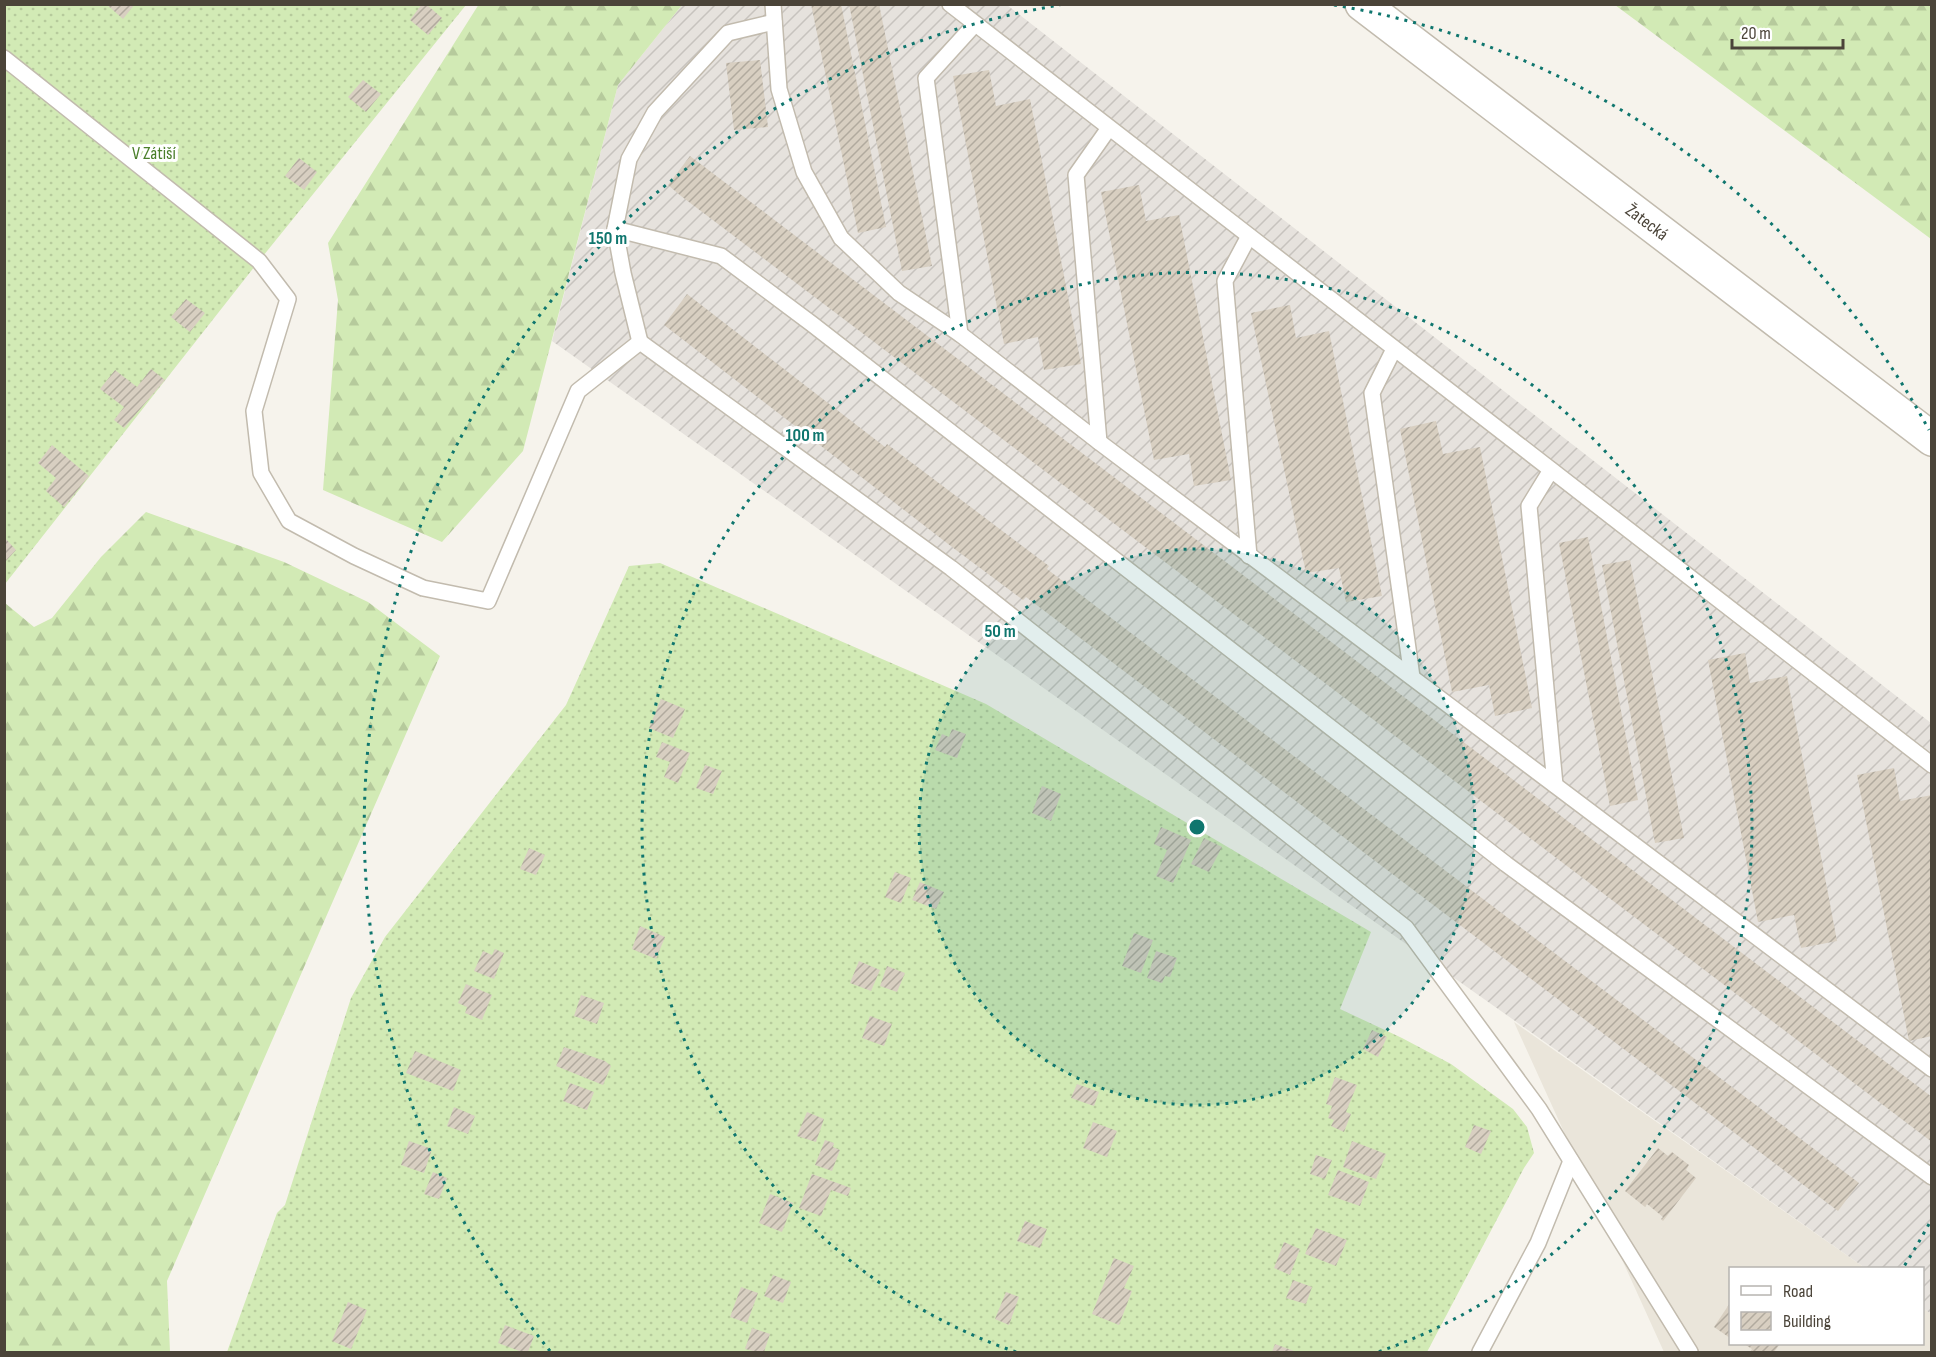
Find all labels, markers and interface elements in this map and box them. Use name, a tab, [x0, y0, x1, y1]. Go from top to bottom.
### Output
scale bar	[1732, 12, 1843, 50]
text: 20 m	[1741, 23, 1771, 44]
park label: V Zátiší	[132, 143, 177, 164]
street label: Žatecká	[1621, 200, 1672, 245]
text: 150 m	[589, 228, 627, 249]
text: 100 m	[786, 425, 825, 446]
text: 50 m	[984, 621, 1016, 642]
centre of rings	[1187, 817, 1207, 837]
legend	[1729, 1267, 1924, 1345]
text: Road	[1783, 1281, 1813, 1302]
text: Building	[1783, 1311, 1831, 1332]

